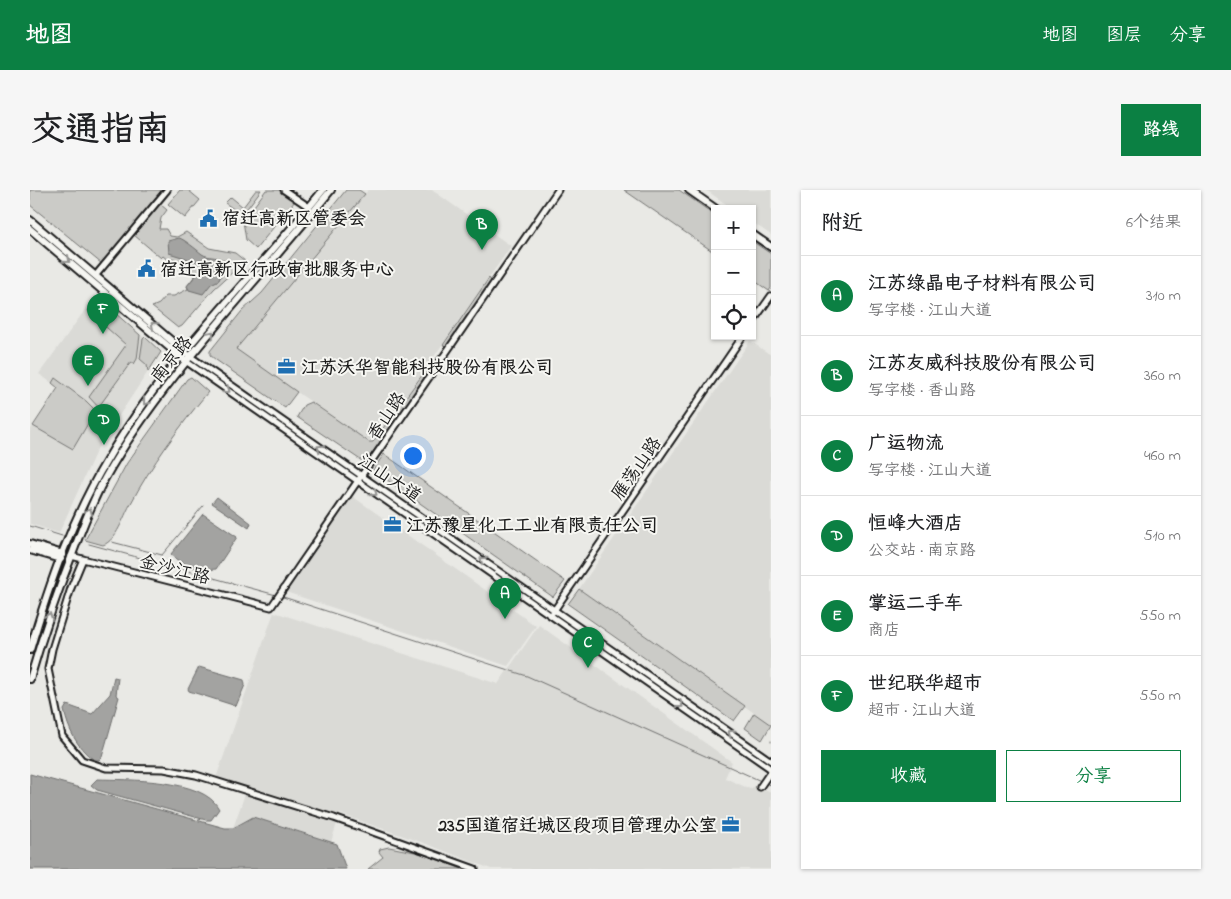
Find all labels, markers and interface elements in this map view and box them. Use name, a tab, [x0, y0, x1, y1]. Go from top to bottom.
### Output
text: 地图	[25, 19, 73, 54]
text: 地图	[1042, 23, 1078, 49]
text: 图层	[1106, 23, 1142, 49]
text: 分享	[1170, 23, 1206, 49]
button: 路线	[1121, 104, 1201, 156]
text: 交通指南	[30, 106, 170, 157]
map controls	[711, 205, 756, 340]
button: +	[711, 205, 756, 250]
place label: 宿迁高新区管委会	[222, 207, 366, 233]
public building icon: 宿迁高新区管委会	[198, 208, 218, 228]
pin: B	[466, 209, 498, 250]
text: 附近	[821, 209, 863, 239]
text: 6个结果	[1126, 211, 1181, 235]
button: −	[711, 250, 756, 295]
one-way arrow	[61, 255, 70, 263]
place label: 宿迁高新区行政审批服务中心	[160, 258, 394, 284]
public building icon: 宿迁高新区行政审批服务中心	[136, 259, 156, 279]
text: 江苏绿晶电子材料有限公司	[868, 271, 1096, 298]
text: A	[832, 284, 842, 308]
text: 310 m	[1146, 284, 1181, 308]
pin: F	[87, 293, 119, 334]
button: locate	[711, 295, 756, 340]
text: 写字楼 · 江山大道	[868, 299, 991, 323]
one-way arrow	[151, 323, 160, 331]
street label: 南京路	[145, 331, 200, 389]
one-way arrow	[205, 331, 213, 340]
pin: E	[72, 345, 104, 386]
text: 江苏友威科技股份有限公司	[868, 351, 1096, 378]
place label: 江苏沃华智能科技股份有限公司	[301, 356, 553, 382]
office icon: 江苏沃华智能科技股份有限公司	[277, 357, 297, 377]
text: B	[832, 364, 842, 388]
text: 360 m	[1144, 364, 1181, 388]
text: 写字楼 · 香山路	[868, 379, 975, 403]
one-way arrow	[221, 384, 230, 393]
street label: 香山路	[362, 387, 414, 447]
one-way arrow	[143, 397, 152, 406]
pin: D	[88, 404, 120, 445]
text: 广运物流	[868, 431, 944, 458]
street label: 雁荡山路	[606, 432, 669, 506]
your location	[400, 443, 426, 469]
text: C	[833, 444, 841, 468]
text: 460 m	[1144, 444, 1181, 468]
one-way arrow	[316, 445, 326, 454]
street label: 江山大道	[352, 449, 426, 511]
text: 写字楼 · 江山大道	[868, 459, 991, 483]
one-way arrow	[368, 487, 378, 496]
one-way arrow	[84, 507, 94, 515]
text: 恒峰大酒店	[868, 511, 963, 538]
place label: 江苏豫星化工工业有限责任公司	[406, 514, 658, 540]
office icon: 江苏豫星化工工业有限责任公司	[382, 515, 402, 535]
text: D	[831, 524, 843, 548]
text: 510 m	[1143, 524, 1181, 548]
text: 公交站 · 南京路	[868, 539, 975, 563]
street label: 金沙江路	[136, 550, 213, 592]
one-way arrow	[479, 557, 489, 566]
pin: A	[489, 578, 521, 619]
text: 掌运二手车	[868, 591, 963, 618]
text: E	[832, 604, 842, 628]
text: 550 m	[1139, 604, 1181, 628]
one-way arrow	[43, 612, 53, 620]
text: 商店	[868, 619, 900, 643]
pin: C	[572, 627, 604, 668]
text: 世纪联华超市	[868, 671, 982, 698]
text: F	[832, 684, 842, 708]
text: 550 m	[1139, 684, 1181, 708]
one-way arrow	[675, 699, 684, 708]
text: 超市 · 江山大道	[868, 699, 975, 723]
one-way arrow	[727, 730, 737, 739]
button: 收藏	[821, 750, 996, 802]
button: 分享	[1006, 750, 1181, 802]
place label: 235国道宿迁城区段项目管理办公室	[437, 814, 717, 840]
office icon: 235国道宿迁城区段项目管理办公室	[721, 815, 741, 835]

